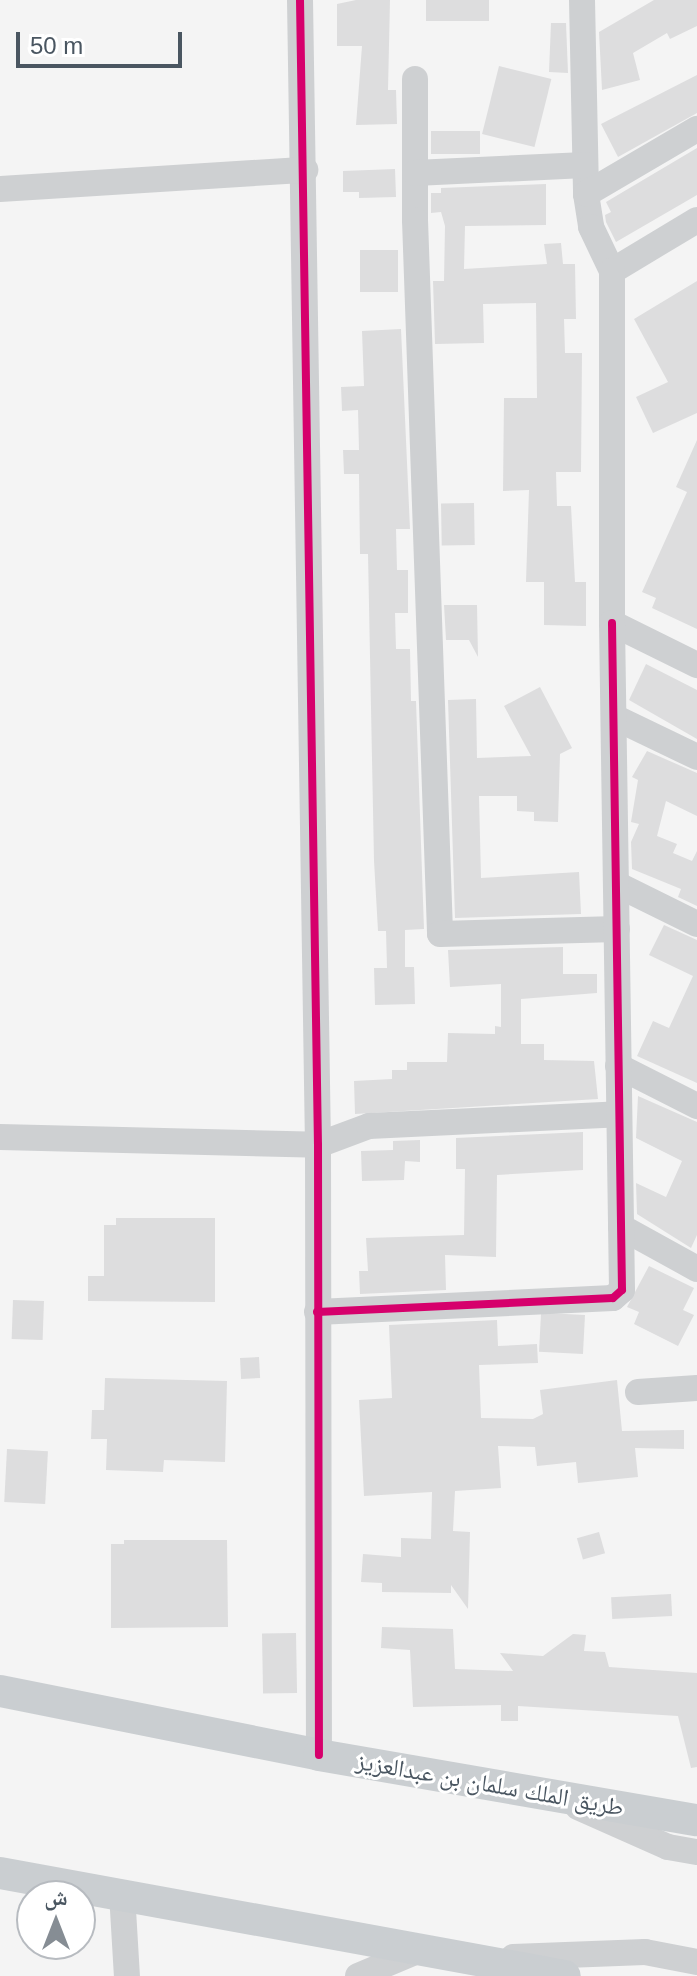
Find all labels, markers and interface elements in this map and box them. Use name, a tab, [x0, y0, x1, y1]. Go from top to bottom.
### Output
scale bar	[20, 16, 186, 66]
text: 50 m	[30, 32, 83, 59]
street label: طريق الملك سلمان بن عبدالعزيز	[354, 1746, 626, 1822]
north arrow	[16, 1880, 96, 1960]
text: ش	[44, 1885, 68, 1910]

